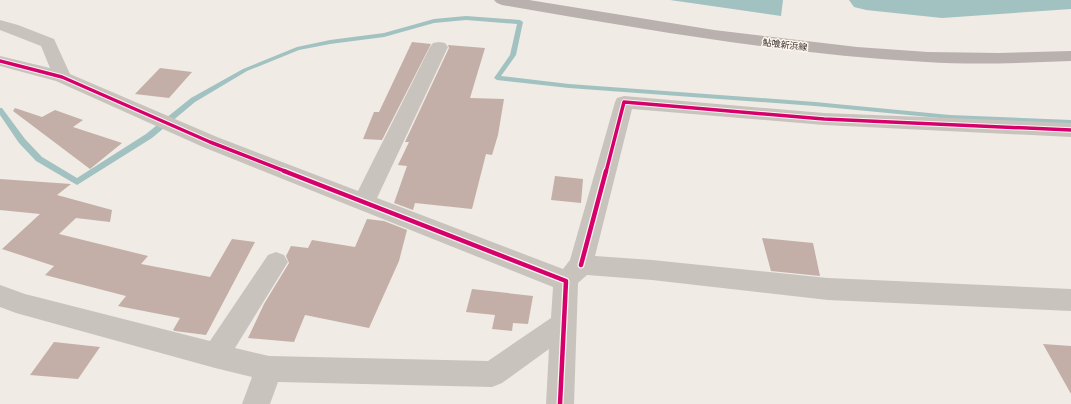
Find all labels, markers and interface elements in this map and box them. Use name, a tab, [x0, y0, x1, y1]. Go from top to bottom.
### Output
street label: 鮎喰新浜線	[762, 35, 809, 54]

